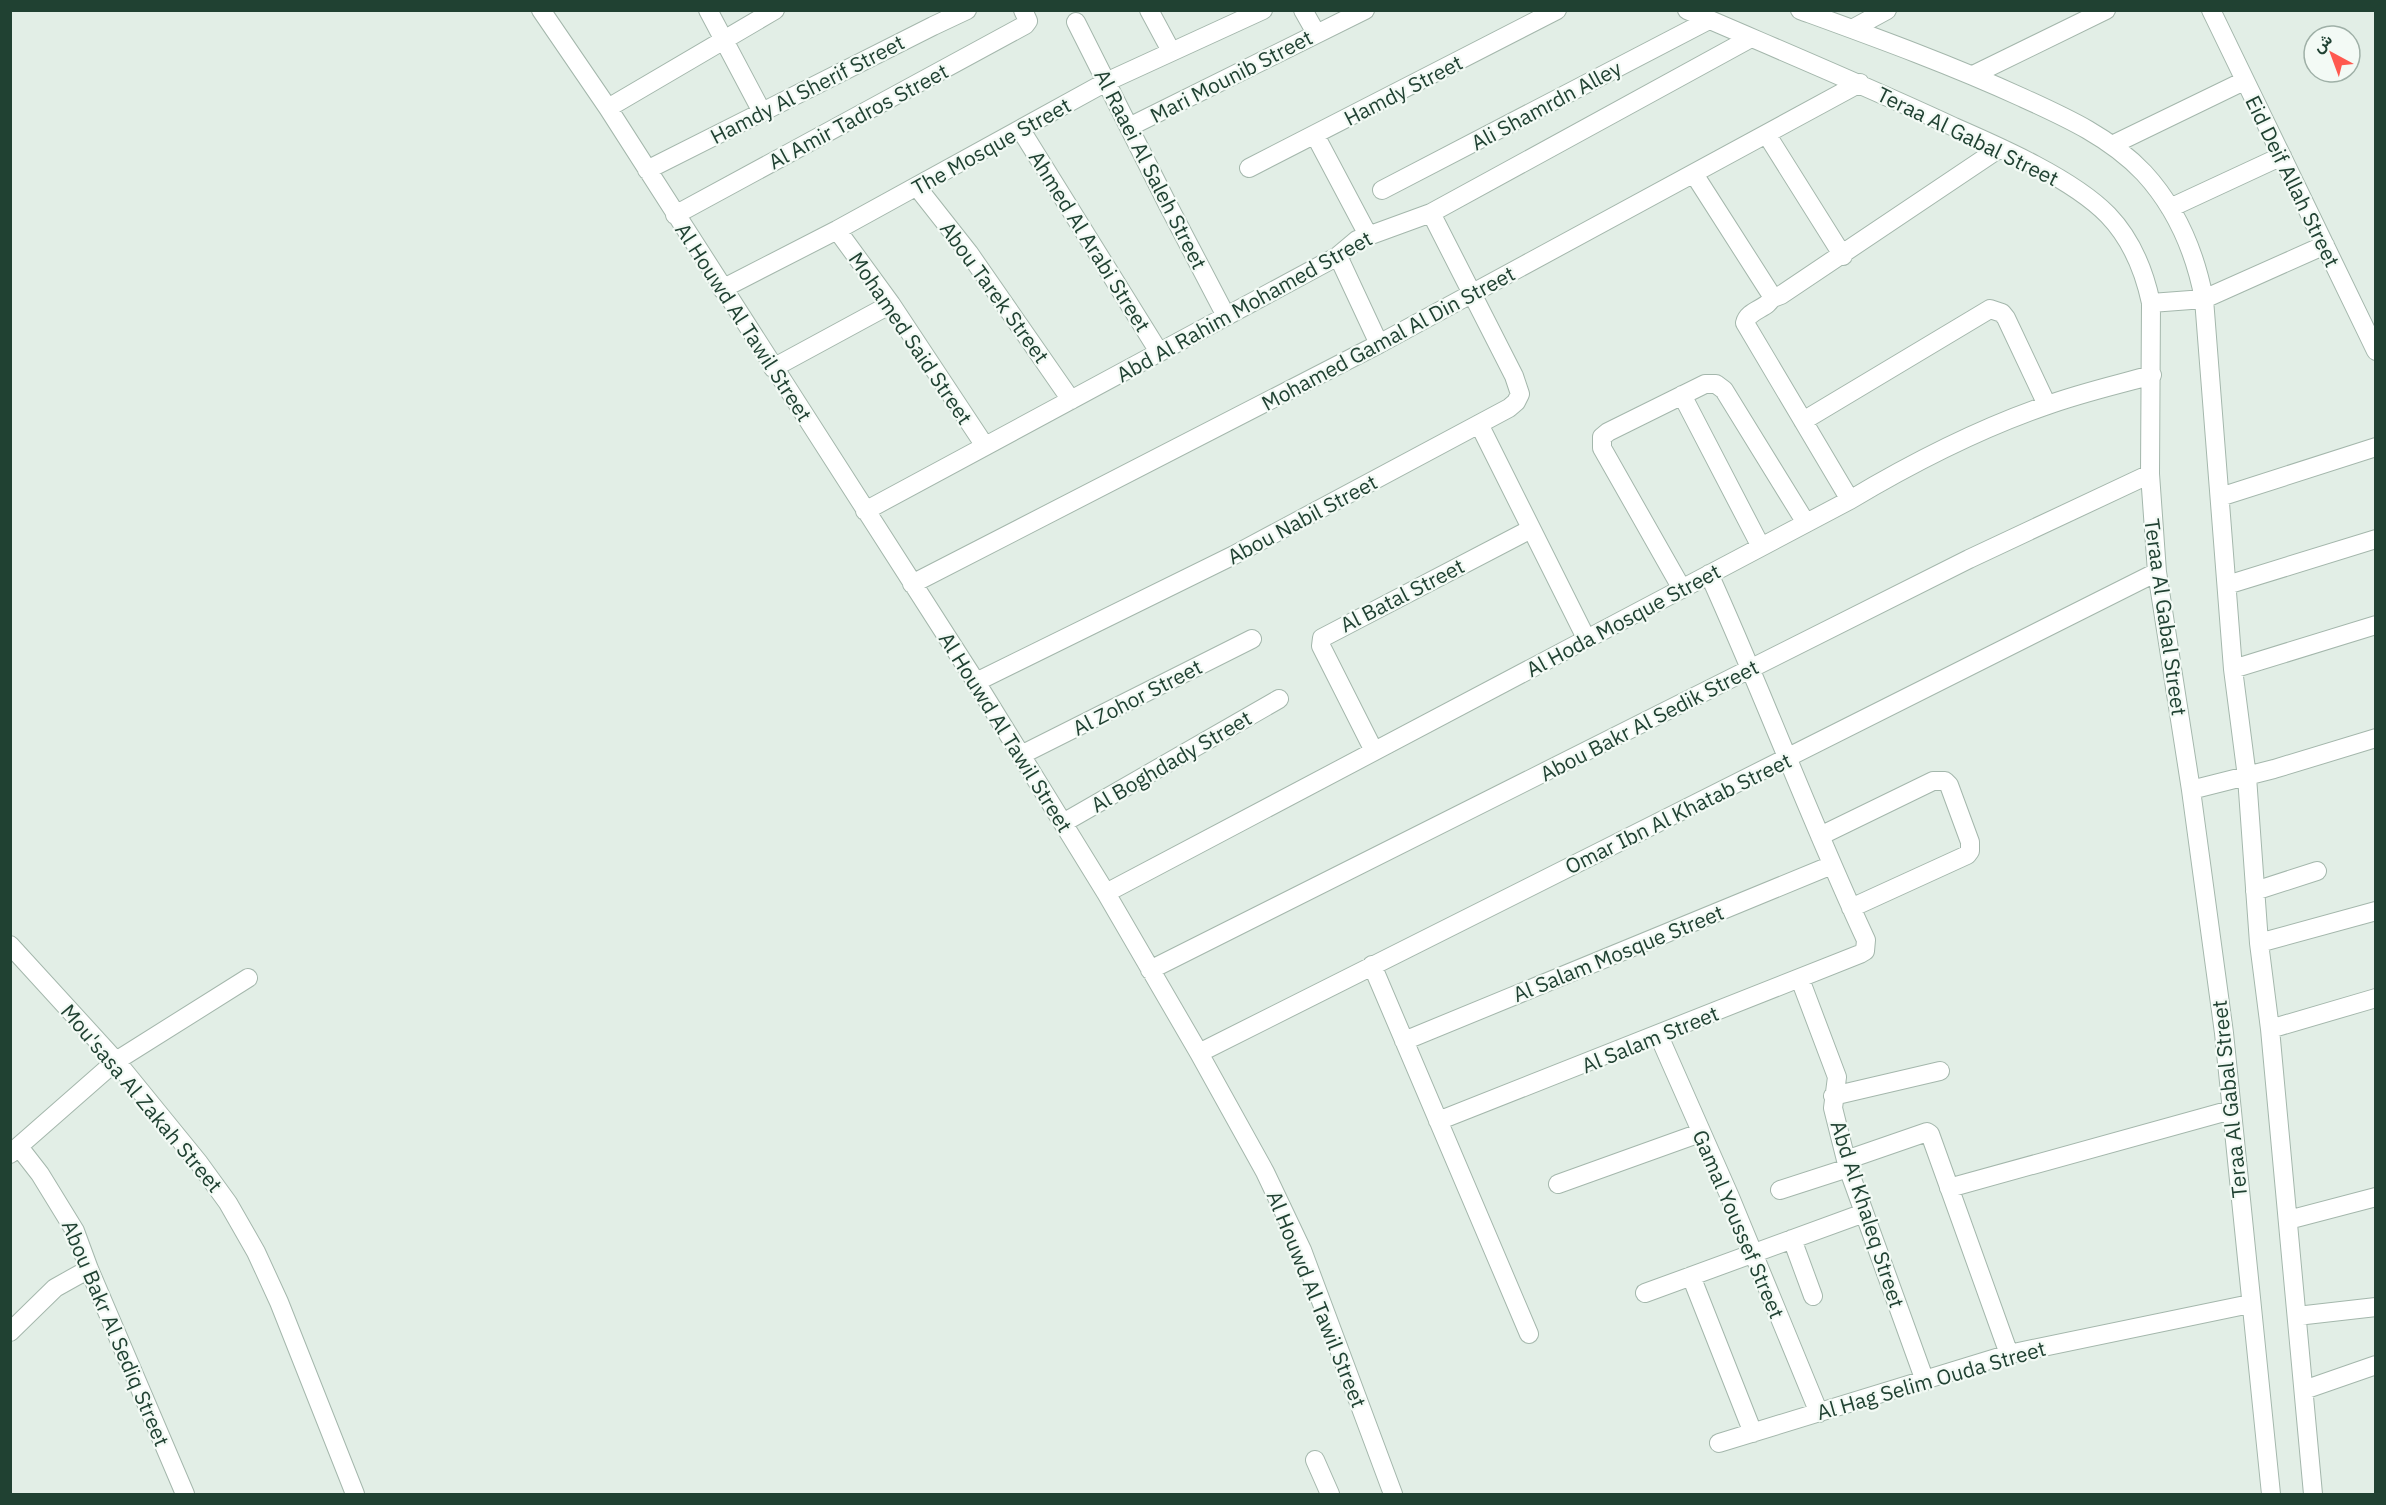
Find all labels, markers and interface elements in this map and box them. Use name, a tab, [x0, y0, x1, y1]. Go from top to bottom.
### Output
street label: Mari Mounib Street	[1145, 23, 1317, 129]
north arrow	[2302, 24, 2362, 84]
street label: Hamdy Al Sherif Street	[705, 28, 909, 150]
text: ش	[2308, 29, 2336, 57]
street label: Hamdy Street	[1339, 48, 1467, 132]
street label: Ali Shamrdn Alley	[1466, 53, 1626, 156]
street label: Al Amir Tadros Street	[763, 57, 953, 175]
street label: Al Raaei Al Saleh Street	[1088, 64, 1214, 274]
street label: Teraa Al Gabal Street	[1873, 80, 2063, 192]
street label: Eid Deif Allah Street	[2239, 90, 2347, 272]
street label: The Mosque Street	[907, 91, 1075, 201]
street label: Ahmed Al Arabi Street	[1023, 145, 1157, 337]
street label: Abou Tarek Street	[934, 215, 1056, 369]
street label: Al Houwd Al Tawil Street	[669, 217, 819, 427]
street label: Abd Al Rahim Mohamed Street	[1111, 224, 1377, 388]
street label: Mohamed Said Street	[843, 246, 979, 430]
street label: Mohamed Gamal Al Din Street	[1257, 259, 1519, 417]
street label: Abou Nabil Street	[1222, 468, 1382, 570]
street label: Teraa Al Gabal Street	[2138, 517, 2194, 717]
street label: Al Batal Street	[1335, 552, 1469, 638]
street label: Al Hoda Mosque Street	[1521, 557, 1725, 683]
street label: Al Houwd Al Tawil Street	[933, 627, 1079, 837]
street label: Al Zohor Street	[1067, 652, 1207, 742]
street label: Abou Bakr Al Sedik Street	[1535, 653, 1763, 787]
street label: Al Boghdady Street	[1086, 704, 1256, 818]
street label: Omar Ibn Al Khatab Street	[1560, 746, 1796, 880]
street label: Al Salam Mosque Street	[1508, 898, 1728, 1008]
street label: Mou'sasa Al Zakah Street	[55, 998, 229, 1198]
street label: Al Salam Street	[1577, 999, 1723, 1079]
street label: Teraa Al Gabal Street	[2205, 999, 2253, 1199]
street label: Abd Al Khaleq Street	[1825, 1117, 1911, 1311]
street label: Gamal Youssef Street	[1687, 1125, 1791, 1323]
street label: Al Houwd Al Tawil Street	[1261, 1187, 1373, 1411]
street label: Abou Bakr Al Sediq Street	[56, 1216, 176, 1450]
street label: Al Hag Selim Ouda Street	[1813, 1334, 2049, 1426]

